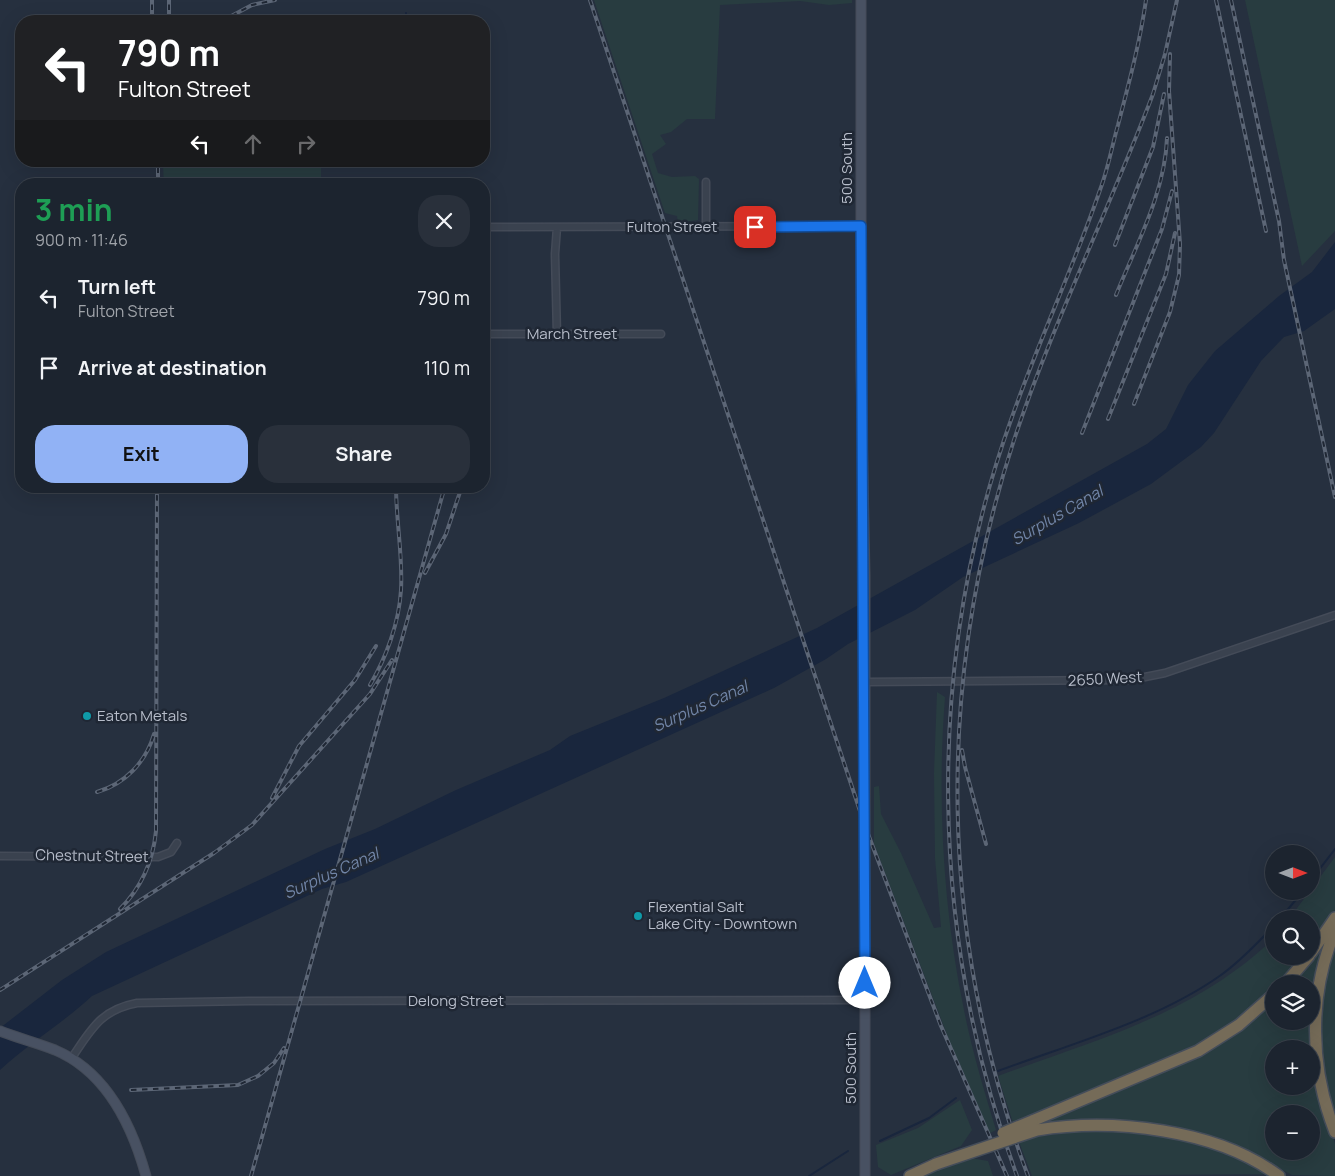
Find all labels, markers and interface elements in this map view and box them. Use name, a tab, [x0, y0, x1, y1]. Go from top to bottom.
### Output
text: 790 m	[118, 29, 220, 77]
icon: left	[35, 35, 100, 100]
text: Fulton Street	[118, 74, 251, 104]
icon: left	[186, 130, 214, 158]
icon: ahead	[239, 130, 267, 158]
icon: right	[292, 130, 320, 158]
street label: 500 South	[836, 132, 857, 204]
text: 3 min	[35, 189, 113, 230]
button: close	[418, 195, 470, 247]
pin	[734, 206, 776, 248]
icon: arrive	[741, 213, 769, 241]
street label: Fulton Street	[627, 216, 717, 237]
text: 900 m · 11:46	[35, 229, 128, 251]
text: Turn left	[78, 274, 156, 300]
icon: left	[35, 284, 63, 312]
text: 790 m	[417, 285, 470, 311]
text: Fulton Street	[78, 300, 175, 322]
street label: March Street	[527, 323, 617, 344]
icon: arrive	[35, 354, 63, 382]
text: Arrive at destination	[78, 355, 267, 381]
text: 110 m	[424, 355, 470, 381]
button: Exit	[35, 425, 248, 483]
button: Share	[258, 425, 470, 483]
water label: Surplus Canal	[1007, 479, 1109, 550]
street label: 2650 West	[1067, 666, 1143, 691]
water label: Surplus Canal	[649, 674, 753, 737]
place label: Eaton Metals	[97, 705, 188, 726]
marker: Eaton Metals	[81, 710, 93, 722]
water label: Surplus Canal	[280, 841, 384, 904]
street label: Chestnut Street	[35, 844, 149, 867]
north arrow	[1265, 845, 1320, 900]
map controls	[1265, 845, 1320, 1160]
place label: Flexential Salt Lake City - Downtown	[648, 896, 797, 934]
marker: Flexential Salt Lake City - Downtown	[632, 910, 644, 922]
button: search	[1265, 910, 1320, 965]
position arrow	[838, 956, 890, 1008]
button: layers	[1265, 975, 1320, 1030]
street label: Delong Street	[408, 990, 504, 1011]
street label: 500 South	[840, 1032, 861, 1104]
button: +	[1265, 1040, 1320, 1095]
button: −	[1265, 1105, 1320, 1160]

